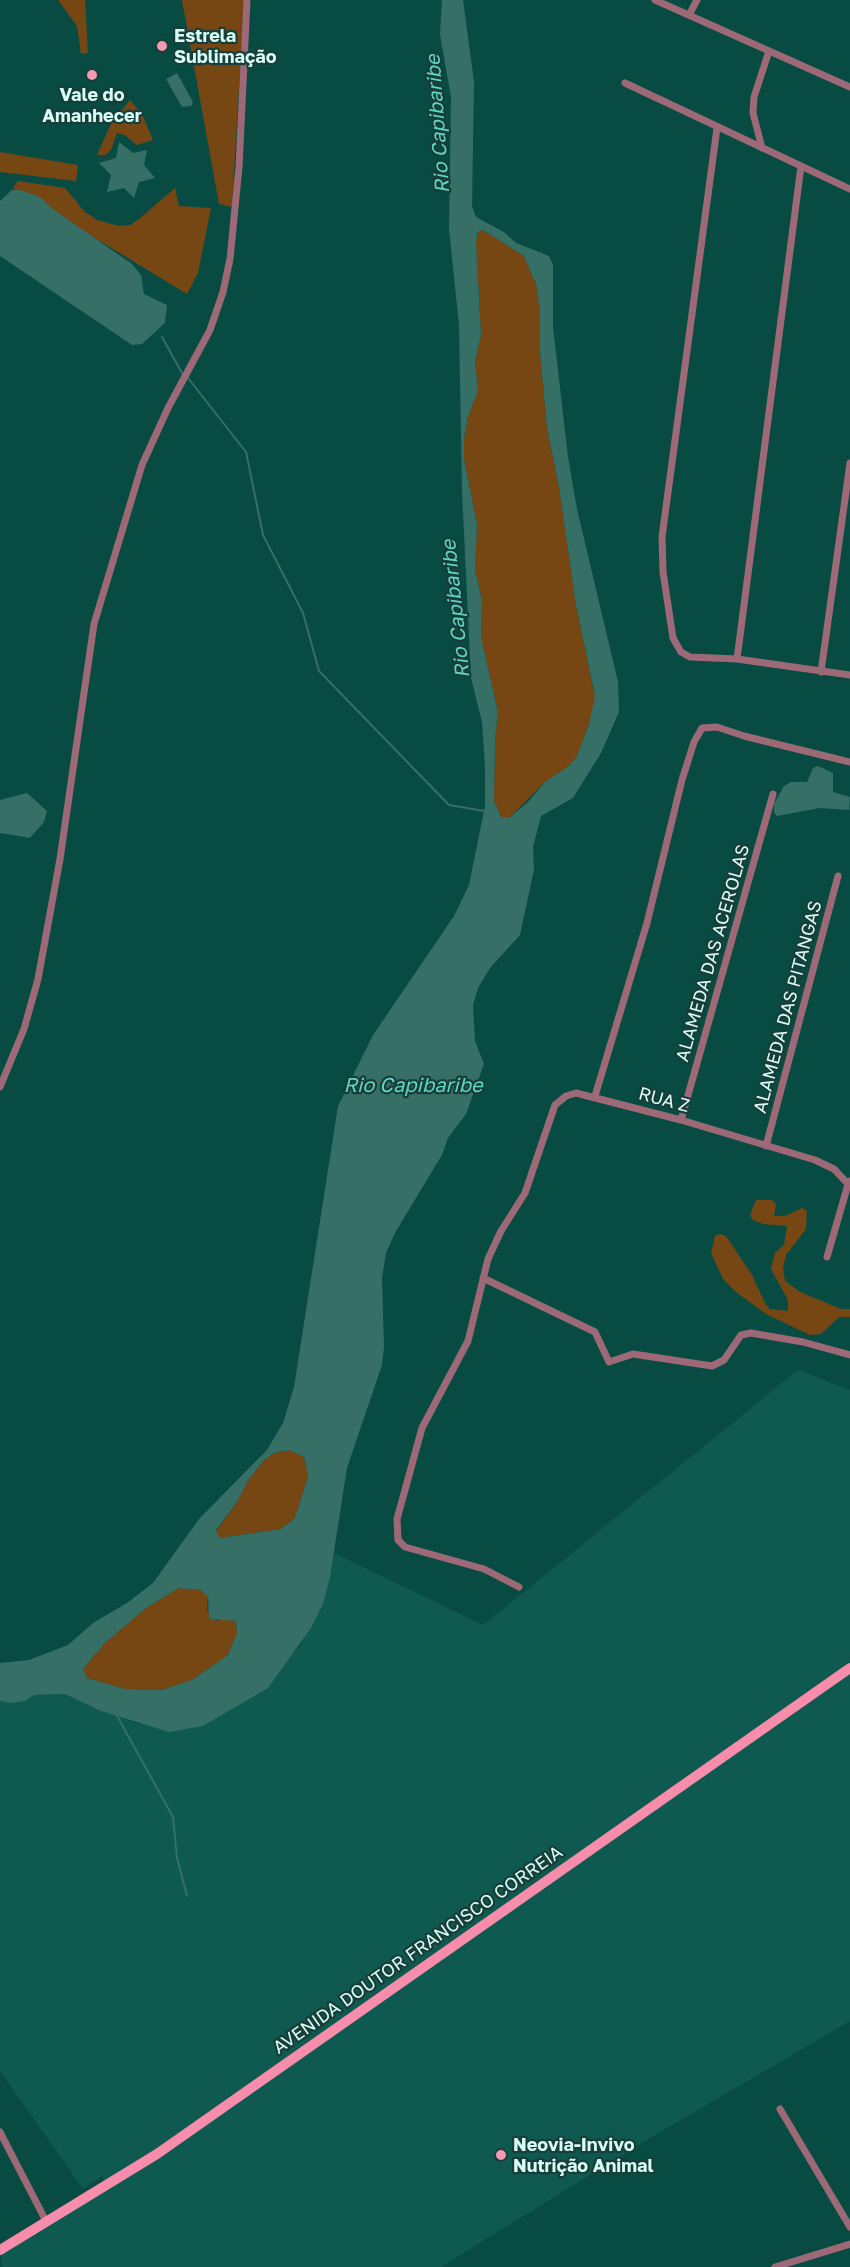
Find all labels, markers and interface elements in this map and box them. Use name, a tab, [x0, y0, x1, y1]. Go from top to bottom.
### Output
place label: Estrela Sublimação	[174, 25, 277, 68]
marker: Estrela Sublimação	[155, 39, 169, 53]
water label: Rio Capibaribe	[421, 54, 455, 194]
marker: Vale do Amanhecer	[85, 68, 99, 82]
place label: Vale do Amanhecer	[42, 84, 142, 127]
water label: Rio Capibaribe	[437, 539, 475, 679]
street label: ALAMEDA DAS ACEROLAS	[672, 842, 754, 1064]
street label: ALAMEDA DAS PITANGAS	[749, 898, 827, 1116]
water label: Rio Capibaribe	[343, 1074, 483, 1098]
street label: RUA Z	[636, 1083, 692, 1117]
street label: AVENIDA DOUTOR FRANCISCO CORREIA	[269, 1841, 567, 2059]
place label: Neovia-Invivo Nutrição Animal	[513, 2134, 653, 2176]
marker: Neovia-Invivo Nutrição Animal	[494, 2148, 508, 2162]

